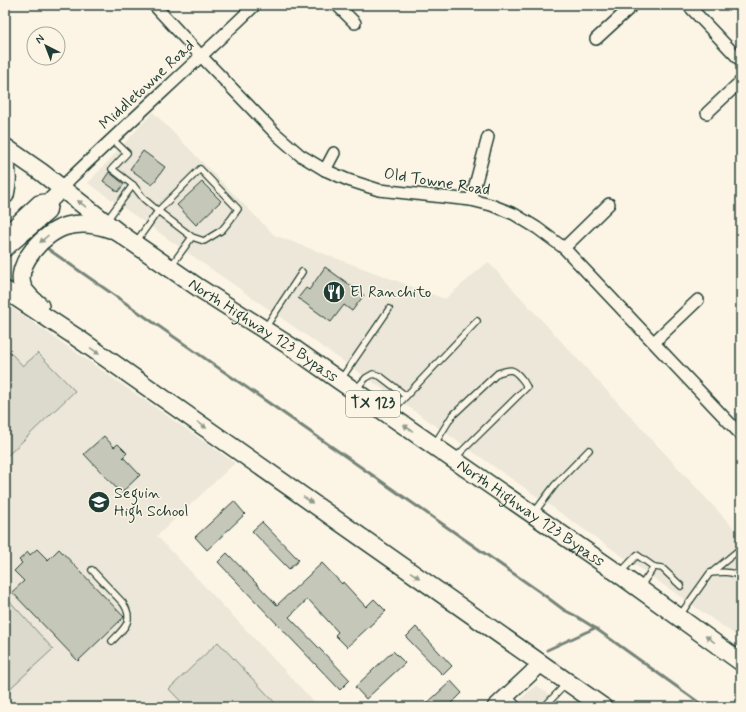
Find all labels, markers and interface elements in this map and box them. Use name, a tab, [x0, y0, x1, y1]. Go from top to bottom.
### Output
north arrow	[26, 26, 66, 66]
text: N	[33, 32, 47, 47]
street label: Middletowne Road	[95, 35, 199, 135]
street label: Old Towne Road	[382, 163, 492, 201]
one-way arrow	[76, 199, 87, 208]
one-way arrow	[39, 235, 49, 244]
street label: North Highway 123 Bypass	[184, 273, 343, 387]
restaurant icon: El Ranchito	[321, 279, 347, 305]
place label: El Ranchito	[350, 282, 431, 303]
one-way arrow	[90, 347, 101, 355]
road number: TX 123	[346, 391, 400, 417]
one-way arrow	[197, 421, 207, 429]
one-way arrow	[403, 424, 413, 432]
street label: North Highway 123 Bypass	[453, 455, 609, 572]
place label: Seguin High School	[114, 483, 189, 523]
school or university icon: Seguin High School	[86, 489, 112, 515]
one-way arrow	[303, 496, 314, 504]
one-way arrow	[409, 571, 420, 579]
one-way arrow	[704, 635, 715, 643]

